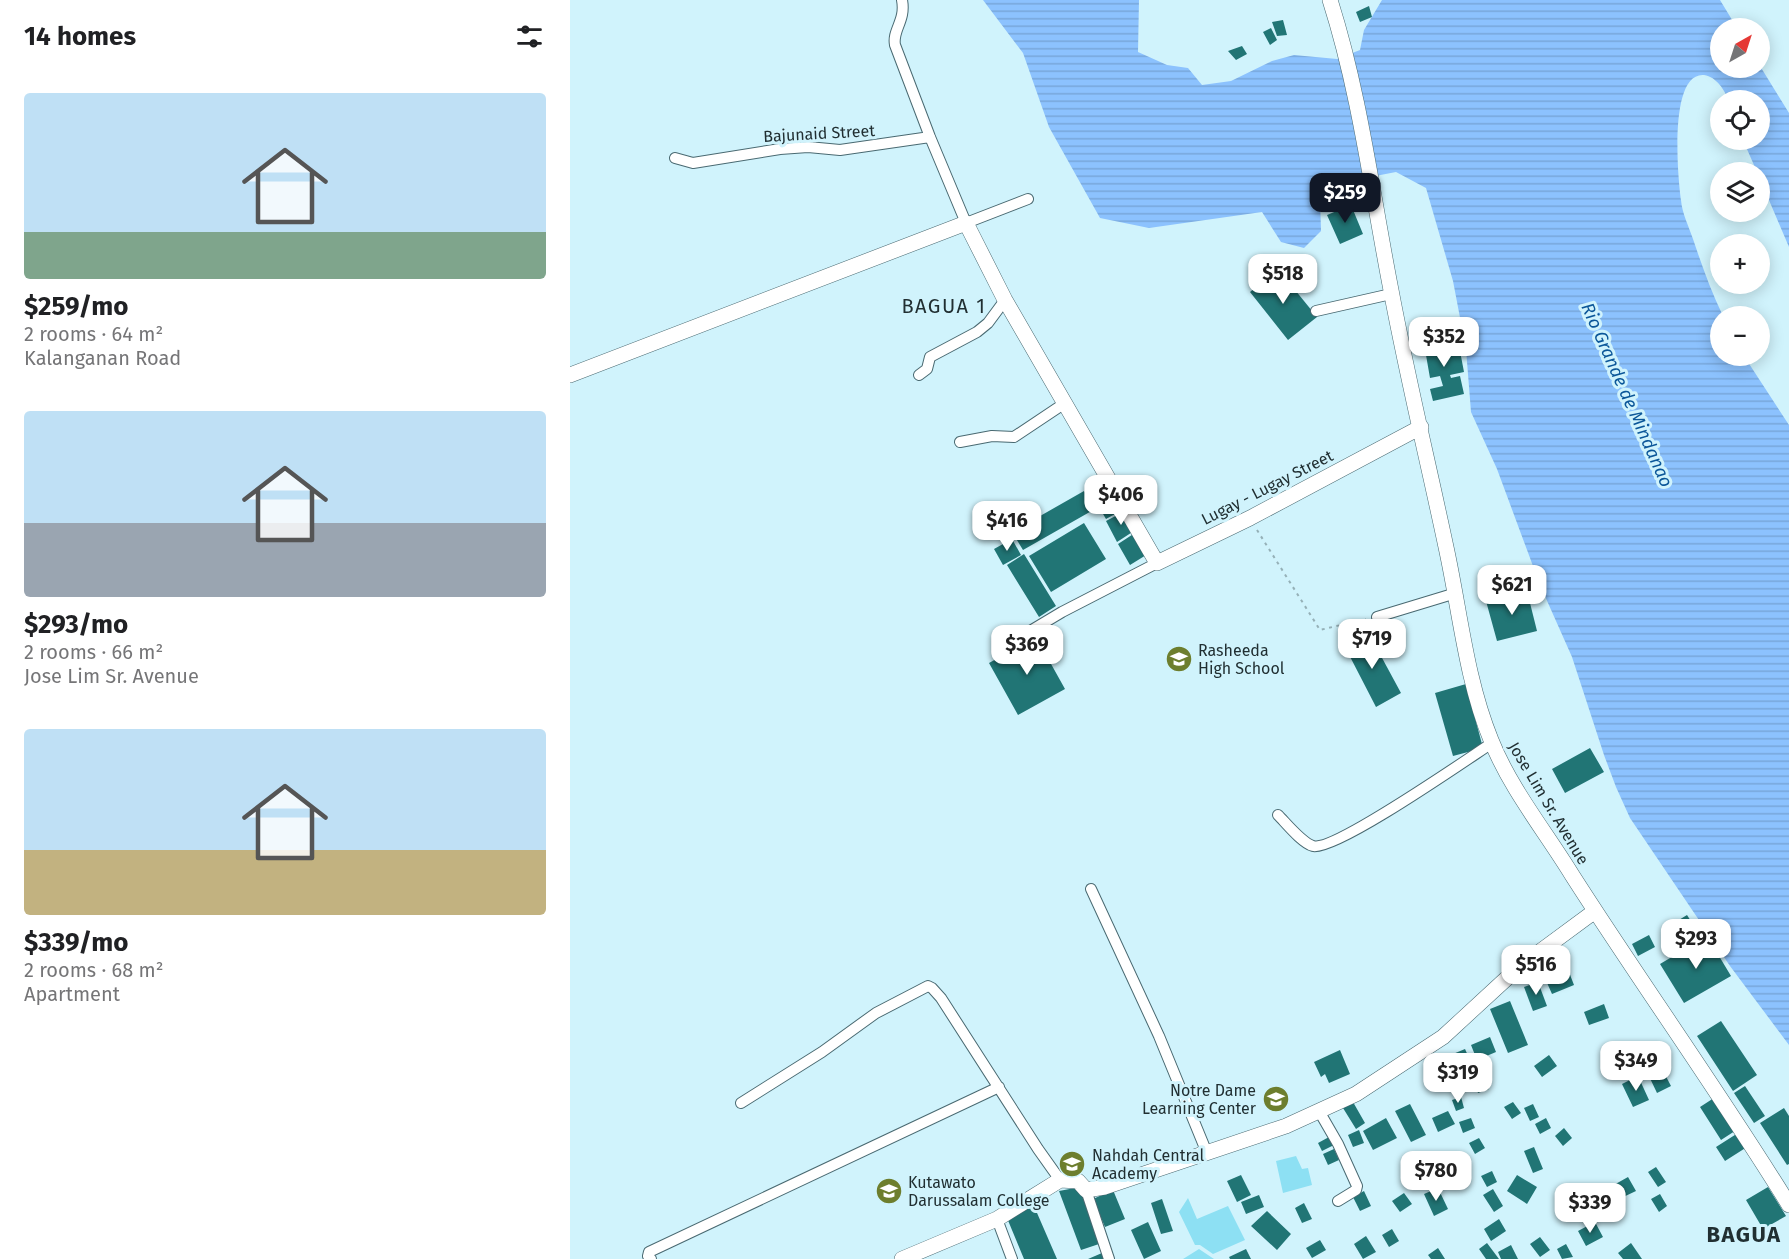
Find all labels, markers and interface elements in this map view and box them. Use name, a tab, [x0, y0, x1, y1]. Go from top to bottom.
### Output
north arrow	[1710, 18, 1770, 78]
map controls	[1710, 18, 1770, 366]
icon: filters	[513, 20, 546, 53]
text: 14 homes	[24, 21, 136, 52]
button: locate	[1710, 90, 1770, 150]
street label: Bajunaid Street	[763, 121, 876, 146]
icon: home	[231, 132, 339, 240]
button: layers	[1710, 162, 1770, 222]
pin: $259	[1309, 173, 1381, 224]
text: $259	[1324, 180, 1366, 204]
button: +	[1710, 234, 1770, 294]
pin: $518	[1247, 254, 1319, 305]
text: $518	[1262, 261, 1304, 285]
text: $259/mo	[24, 291, 128, 322]
district label: BAGUA 1	[902, 294, 986, 318]
water label: Rio Grande de Mindanao	[1576, 299, 1678, 491]
button: −	[1710, 306, 1770, 366]
pin: $352	[1408, 317, 1480, 368]
text: 2 rooms · 64 m²	[24, 322, 163, 346]
text: $352	[1423, 324, 1465, 348]
text: Kalanganan Road	[24, 346, 181, 370]
street label: Lugay - Lugay Street	[1198, 446, 1336, 529]
icon: home	[231, 450, 339, 558]
pin: $406	[1085, 475, 1157, 526]
text: $406	[1098, 482, 1144, 506]
pin: $416	[971, 501, 1043, 552]
text: $416	[986, 508, 1028, 532]
pin: $621	[1476, 565, 1548, 616]
text: $621	[1491, 572, 1533, 596]
text: $293/mo	[24, 609, 128, 640]
pin: $719	[1336, 619, 1408, 670]
pin: $369	[991, 625, 1063, 676]
text: $719	[1352, 626, 1392, 650]
text: $369	[1005, 632, 1049, 656]
text: 2 rooms · 66 m²	[24, 640, 163, 664]
place label: Rasheeda High School	[1198, 641, 1285, 678]
school or university icon: Rasheeda High School	[1164, 644, 1194, 674]
text: Jose Lim Sr. Avenue	[24, 664, 199, 688]
street label: Jose Lim Sr. Avenue	[1504, 738, 1593, 868]
icon: home	[231, 768, 339, 876]
pin: $293	[1660, 919, 1732, 970]
text: $293	[1675, 926, 1717, 950]
text: $339/mo	[24, 927, 128, 958]
pin: $516	[1500, 945, 1572, 996]
text: $516	[1515, 952, 1557, 976]
text: 2 rooms · 68 m²	[24, 958, 164, 982]
text: Apartment	[24, 982, 120, 1006]
pin: $349	[1600, 1041, 1672, 1092]
text: $349	[1614, 1048, 1658, 1072]
pin: $319	[1422, 1053, 1494, 1104]
text: $319	[1437, 1060, 1479, 1084]
place label: Notre Dame Learning Center	[1142, 1081, 1257, 1118]
school or university icon: Notre Dame Learning Center	[1261, 1084, 1291, 1114]
place label: Nahdah Central Academy	[1092, 1146, 1205, 1183]
school or university icon: Nahdah Central Academy	[1057, 1149, 1087, 1179]
pin: $780	[1400, 1151, 1472, 1202]
text: $780	[1415, 1158, 1457, 1182]
place label: Kutawato Darussalam College	[908, 1173, 1050, 1210]
school or university icon: Kutawato Darussalam College	[874, 1176, 904, 1206]
pin: $339	[1554, 1183, 1626, 1234]
text: $339	[1569, 1190, 1611, 1214]
district label: BAGUA	[1707, 1221, 1782, 1248]

